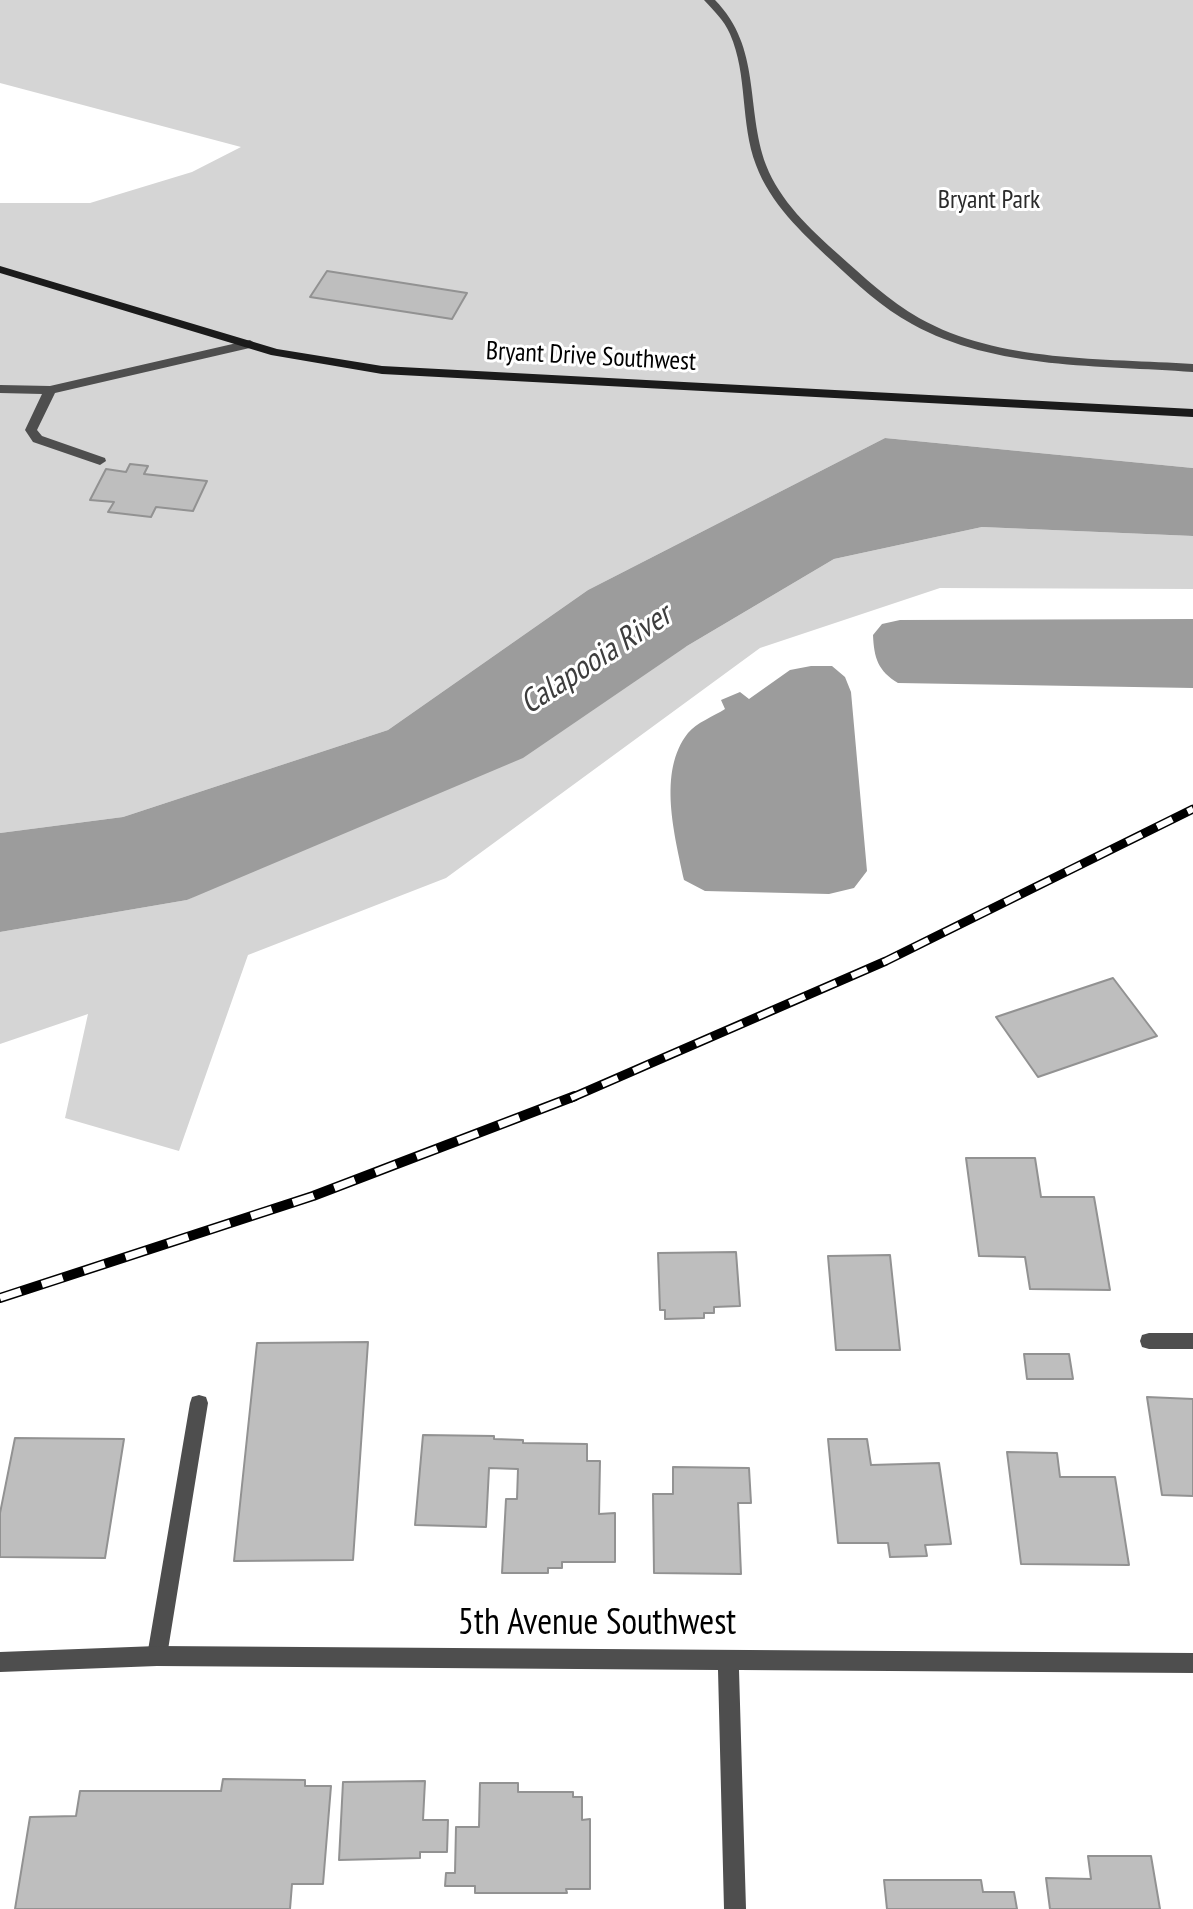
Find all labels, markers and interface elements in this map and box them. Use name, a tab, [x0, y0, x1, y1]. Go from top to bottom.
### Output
park label: Bryant Park	[938, 185, 1040, 217]
street label: Bryant Drive Southwest	[485, 336, 697, 378]
water label: Calapooia River	[513, 597, 679, 723]
street label: 5th Avenue Southwest	[458, 1602, 736, 1646]

